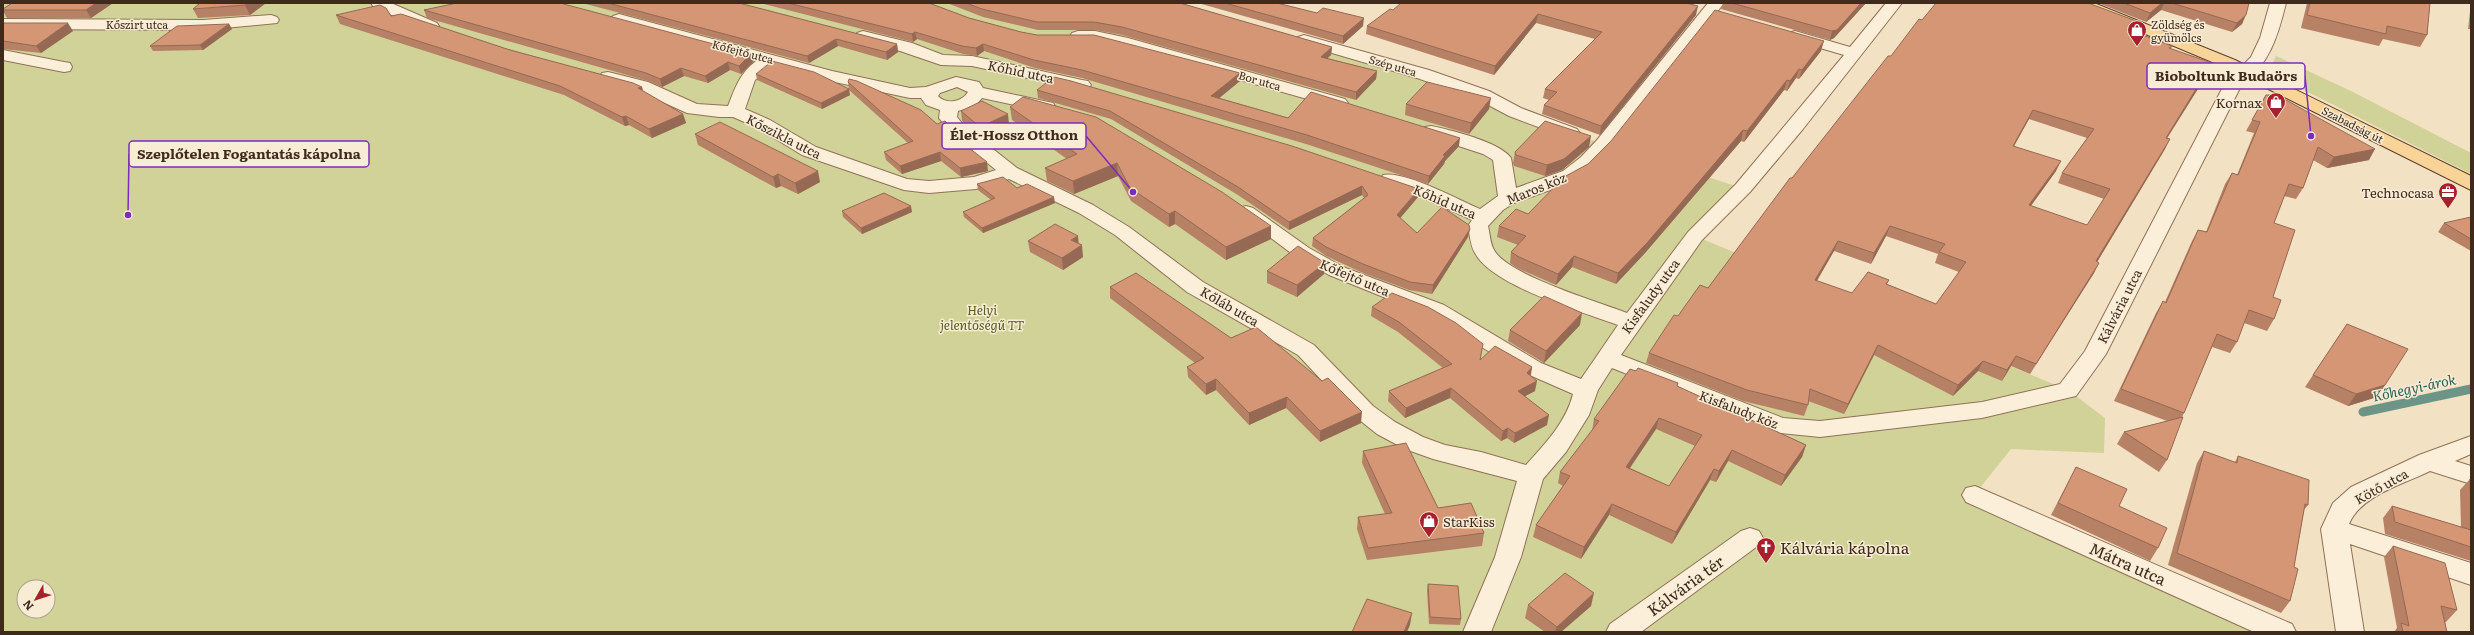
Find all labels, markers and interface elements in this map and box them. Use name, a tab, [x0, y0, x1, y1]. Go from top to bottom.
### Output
street label: Kőszirt utca	[106, 16, 168, 32]
place label: Zöldség és gyümölcs	[2151, 16, 2204, 45]
shop icon: Zöldség és gyümölcs	[2126, 19, 2148, 47]
street label: Kőfejtő utca	[710, 35, 776, 67]
street label: Szép utca	[1367, 51, 1419, 79]
street label: Kőhíd utca	[986, 55, 1056, 87]
callout: Bioboltunk Budaörs	[2147, 63, 2305, 89]
text: Bioboltunk Budaörs	[2155, 65, 2297, 85]
street label: Bor utca	[1237, 66, 1283, 94]
shop icon: Kornax	[2265, 91, 2287, 119]
place label: Kornax	[2216, 93, 2263, 112]
street label: Szabadság út	[2319, 102, 2387, 147]
street label: Kőszikla utca	[743, 109, 825, 163]
callout: Élet-Hossz Otthon	[942, 123, 1086, 149]
text: Élet-Hossz Otthon	[950, 124, 1078, 144]
callout: Szeplőtelen Fogantatás kápolna	[129, 141, 369, 167]
text: Szeplőtelen Fogantatás kápolna	[137, 143, 362, 163]
street label: Maros köz	[1503, 167, 1569, 209]
street label: Kőhíd utca	[1410, 179, 1480, 223]
office icon: Technocasa	[2437, 181, 2459, 209]
place label: Technocasa	[2361, 183, 2434, 202]
street label: Kőfejtő utca	[1317, 254, 1393, 300]
street label: Kisfaludy utca	[1616, 255, 1684, 337]
street label: Kálvária utca	[2092, 265, 2146, 347]
street label: Kőláb utca	[1197, 282, 1263, 330]
park label: Helyi jelentőségű TT	[939, 300, 1025, 334]
water label: Kőhegyi-árok	[2370, 368, 2458, 406]
street label: Kisfaludy köz	[1697, 385, 1781, 433]
street label: Kötő utca	[2351, 463, 2411, 509]
shop icon: StarKiss	[1418, 510, 1440, 538]
place label: StarKiss	[1443, 512, 1495, 531]
place label: Kálvária kápolna	[1780, 535, 1910, 559]
street label: Mátra utca	[2086, 535, 2171, 591]
church icon: Kálvária kápolna	[1755, 536, 1777, 564]
street label: Kálvária tér	[1642, 549, 1729, 621]
north arrow	[16, 579, 56, 619]
text: N	[18, 597, 37, 615]

